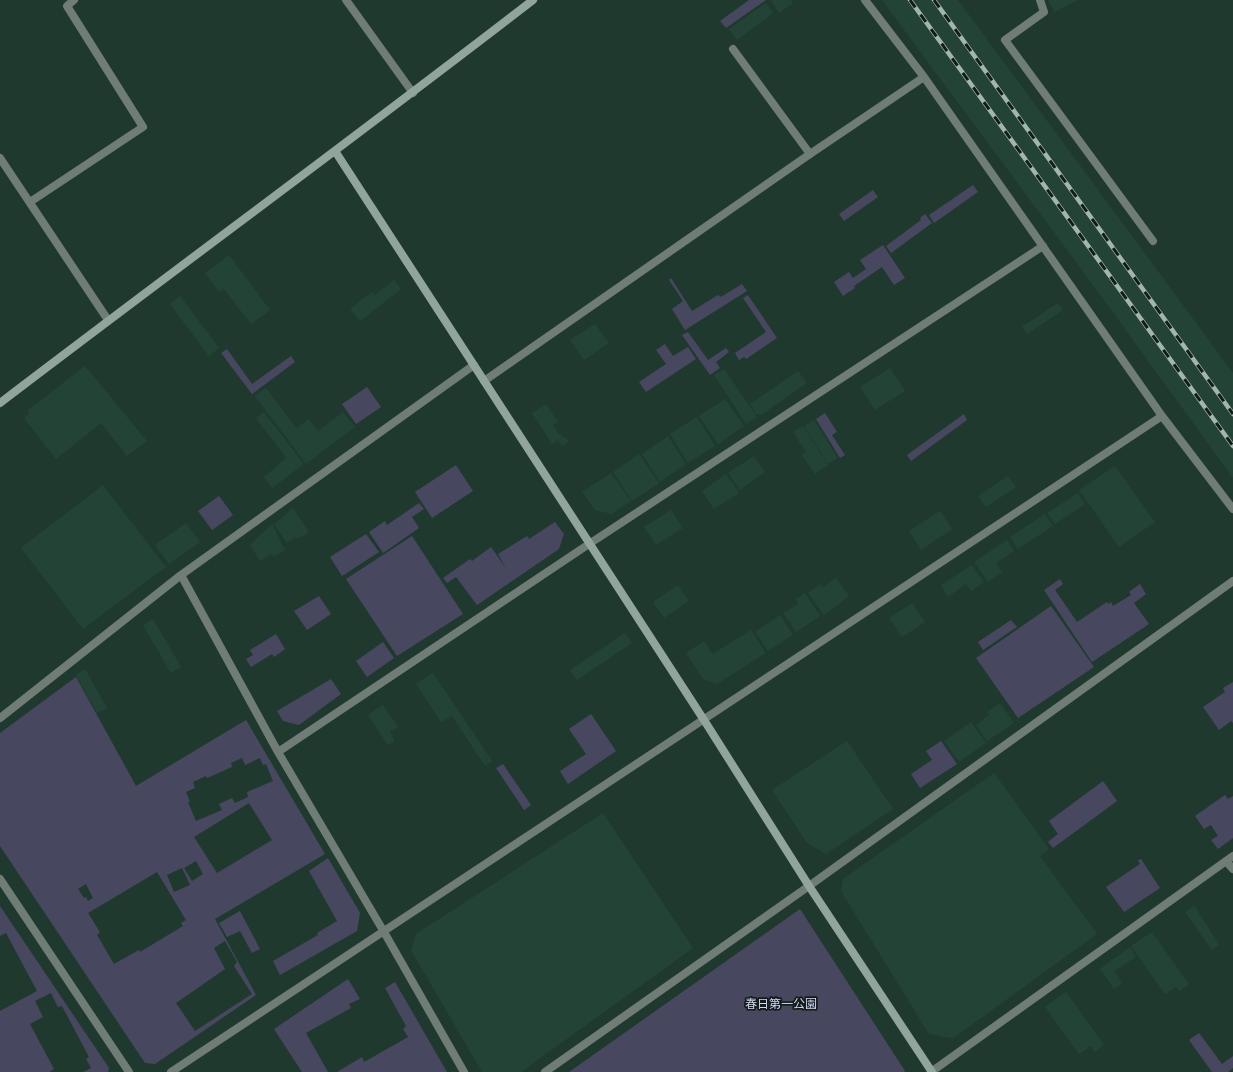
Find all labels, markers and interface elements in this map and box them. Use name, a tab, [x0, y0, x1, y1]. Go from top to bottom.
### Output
park label: 春日第一公園	[745, 998, 817, 1012]

